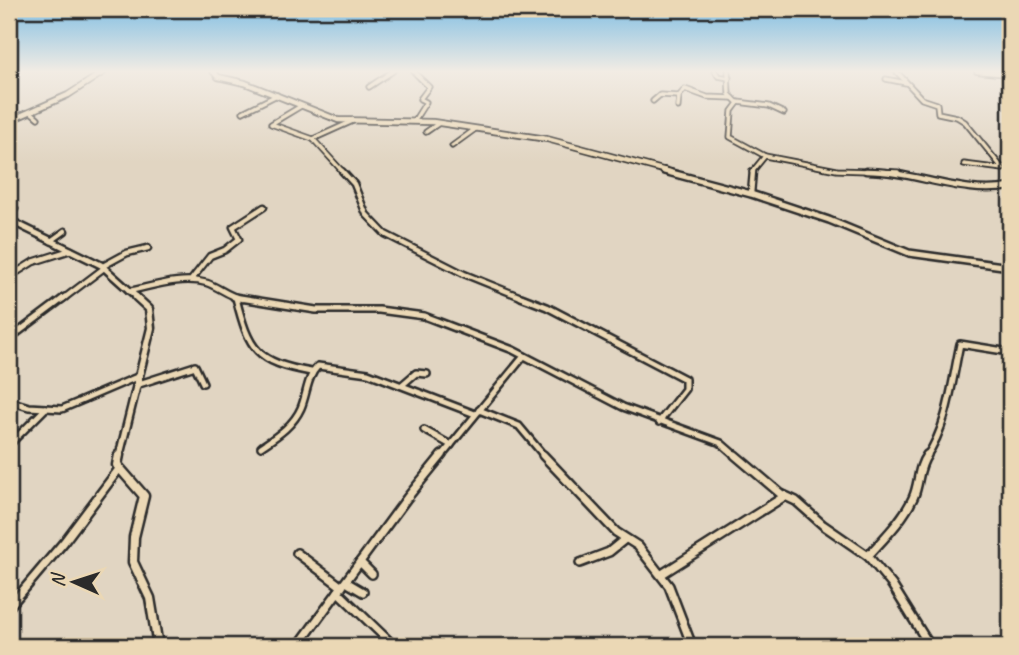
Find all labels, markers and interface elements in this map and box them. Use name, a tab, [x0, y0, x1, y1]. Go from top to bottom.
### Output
north arrow	[38, 546, 108, 616]
text: N	[46, 571, 70, 588]

